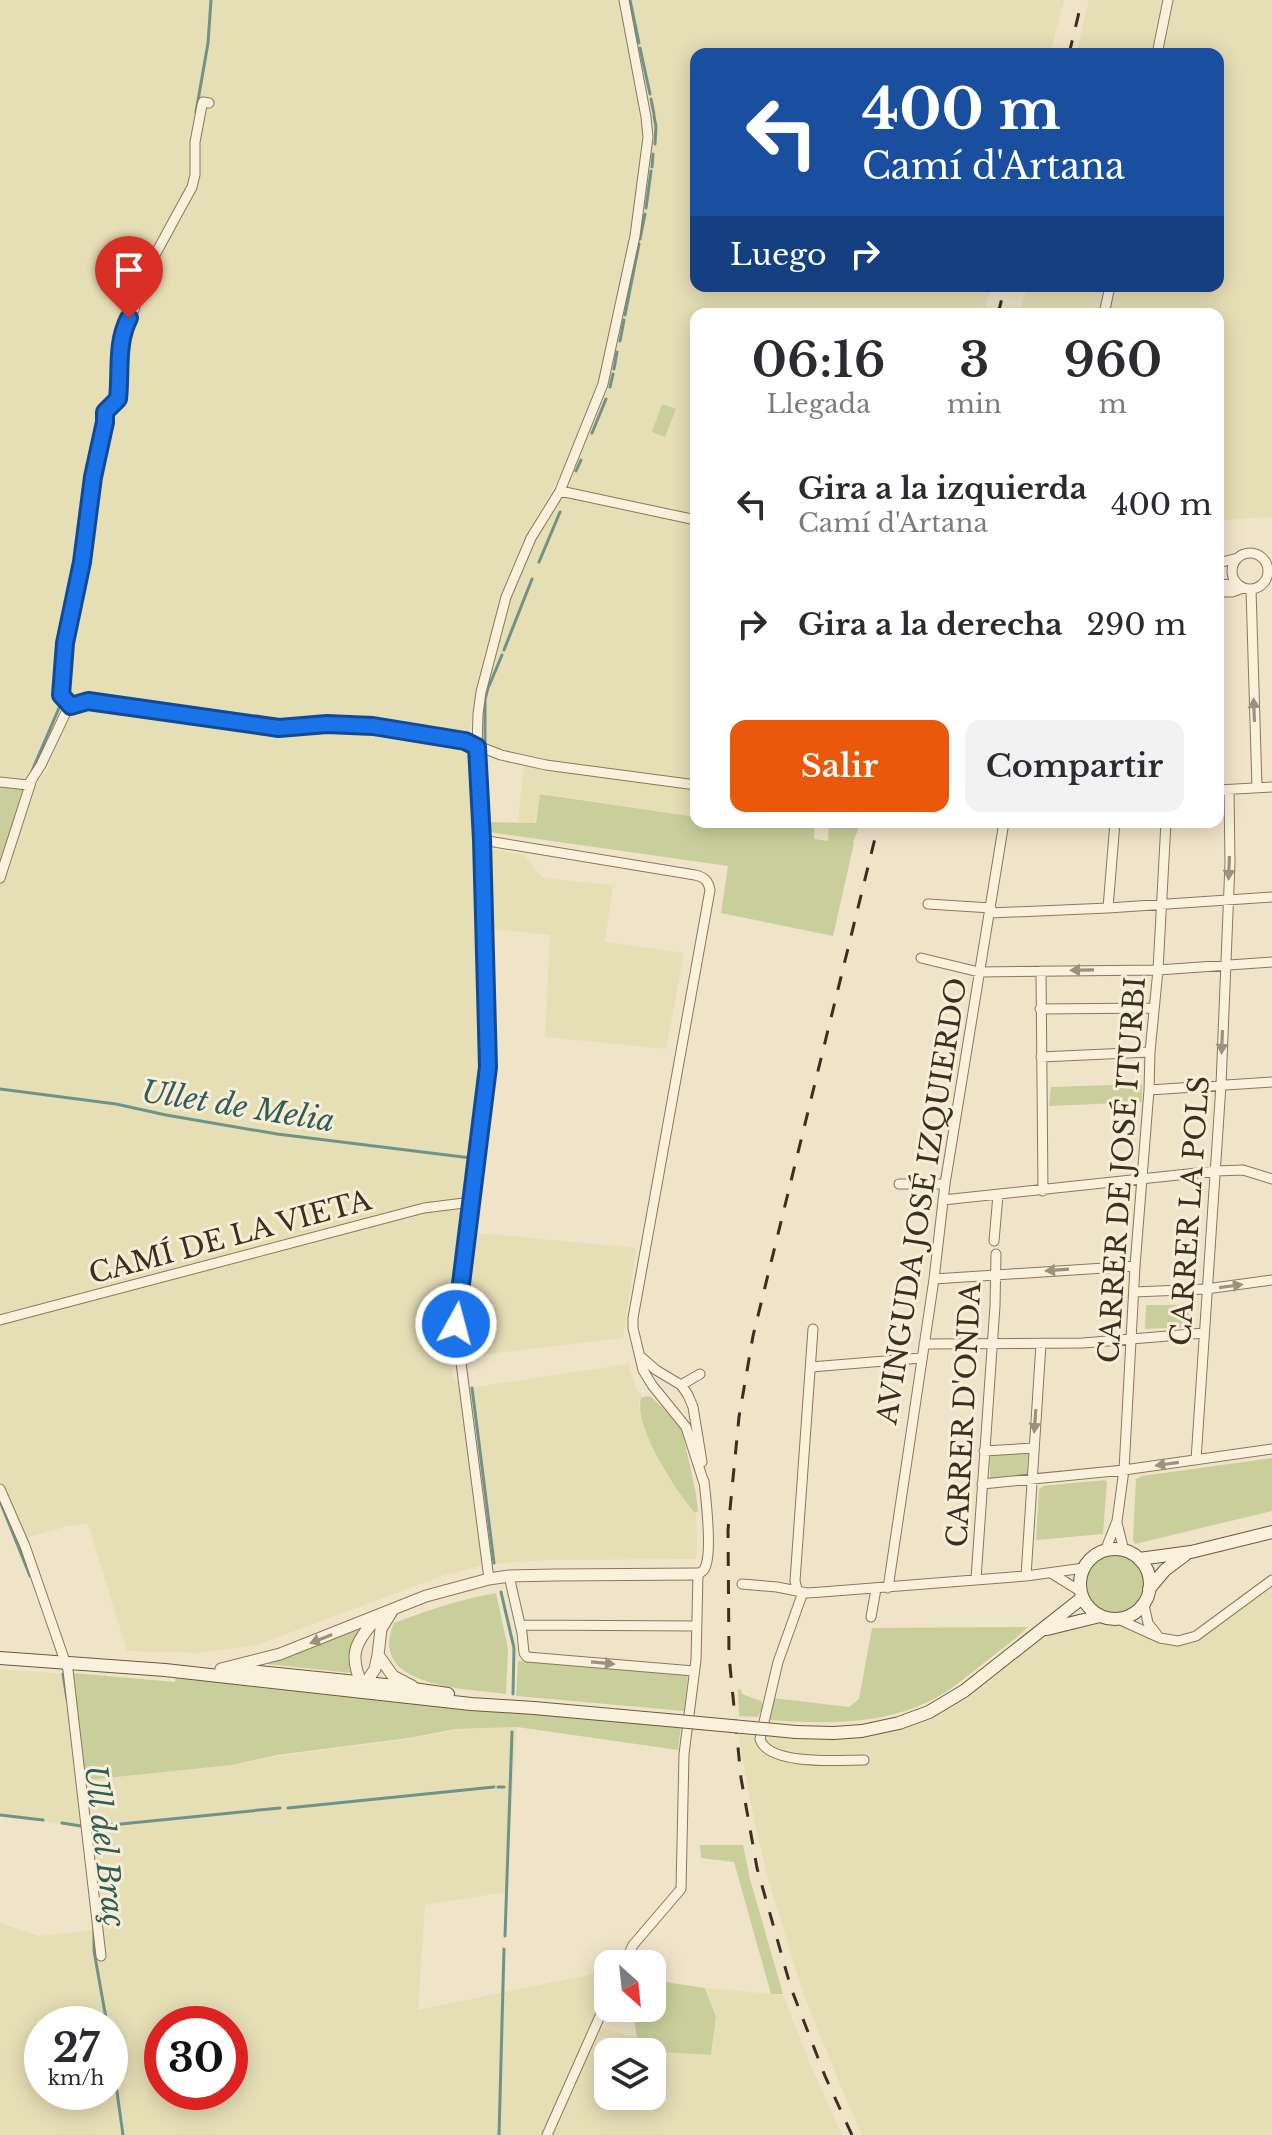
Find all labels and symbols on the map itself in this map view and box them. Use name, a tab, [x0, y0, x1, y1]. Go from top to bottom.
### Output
pin	[95, 236, 163, 318]
one-way arrow	[1248, 697, 1261, 722]
one-way arrow	[1223, 856, 1236, 881]
one-way arrow	[1069, 964, 1094, 976]
street label: AVINGUDA JOSÉ IZQUIERDO	[869, 975, 975, 1428]
street label: CARRER DE JOSÉ ITURBI	[1091, 976, 1153, 1364]
one-way arrow	[1216, 1030, 1229, 1055]
water label: Ullet de Melia	[139, 1072, 337, 1140]
street label: CARRER LA POLS	[1163, 1075, 1217, 1347]
street label: CAMÍ DE LA VIETA	[85, 1182, 375, 1292]
one-way arrow	[1044, 1264, 1069, 1277]
one-way arrow	[1219, 1279, 1244, 1292]
street label: CARRER D'ONDA	[940, 1281, 988, 1548]
position arrow	[414, 1282, 498, 1366]
one-way arrow	[1028, 1409, 1041, 1434]
one-way arrow	[1154, 1458, 1179, 1471]
one-way arrow	[309, 1633, 333, 1646]
one-way arrow	[590, 1657, 615, 1670]
water label: Ull del Braç	[77, 1763, 133, 1929]
north arrow	[594, 1950, 666, 2022]
speed limit sign: 30	[144, 2006, 248, 2110]

